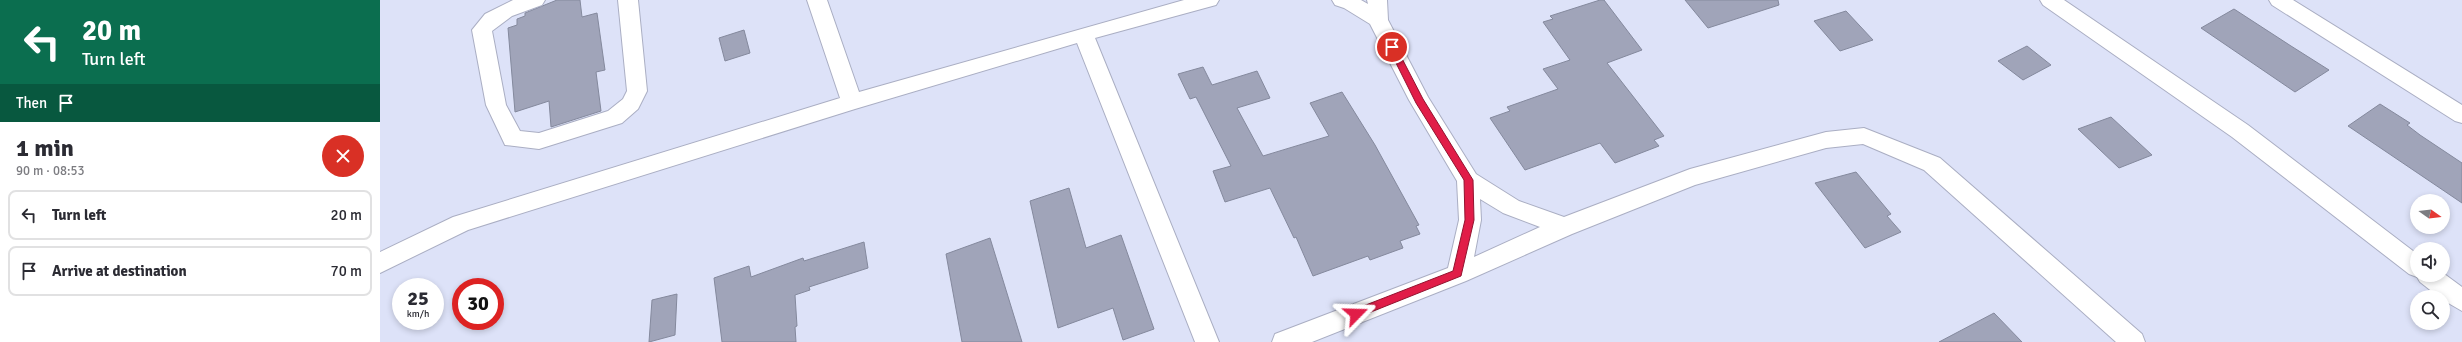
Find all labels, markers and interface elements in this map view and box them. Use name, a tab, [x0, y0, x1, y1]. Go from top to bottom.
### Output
text: 20 m	[82, 14, 141, 48]
icon: left	[16, 16, 68, 68]
pin	[1375, 30, 1409, 64]
icon: arrive	[1381, 36, 1403, 58]
text: Turn left	[82, 48, 145, 70]
icon: arrive	[55, 92, 77, 114]
text: Then	[16, 94, 47, 112]
text: 1 min	[16, 133, 74, 163]
button: close	[322, 135, 364, 177]
text: 90 m · 08:53	[16, 163, 85, 179]
north arrow	[2410, 194, 2450, 234]
map controls	[2410, 194, 2450, 330]
icon: left	[18, 204, 40, 226]
text: Turn left	[52, 206, 106, 224]
text: 20 m	[331, 206, 362, 224]
button: sound	[2410, 242, 2450, 282]
icon: arrive	[18, 260, 40, 282]
text: Arrive at destination	[52, 262, 187, 280]
text: 70 m	[331, 262, 362, 280]
speed limit sign: 30	[452, 278, 504, 330]
text: 25	[407, 286, 429, 311]
button: search	[2410, 290, 2450, 330]
position arrow	[1335, 293, 1377, 335]
text: km/h	[407, 308, 429, 320]

